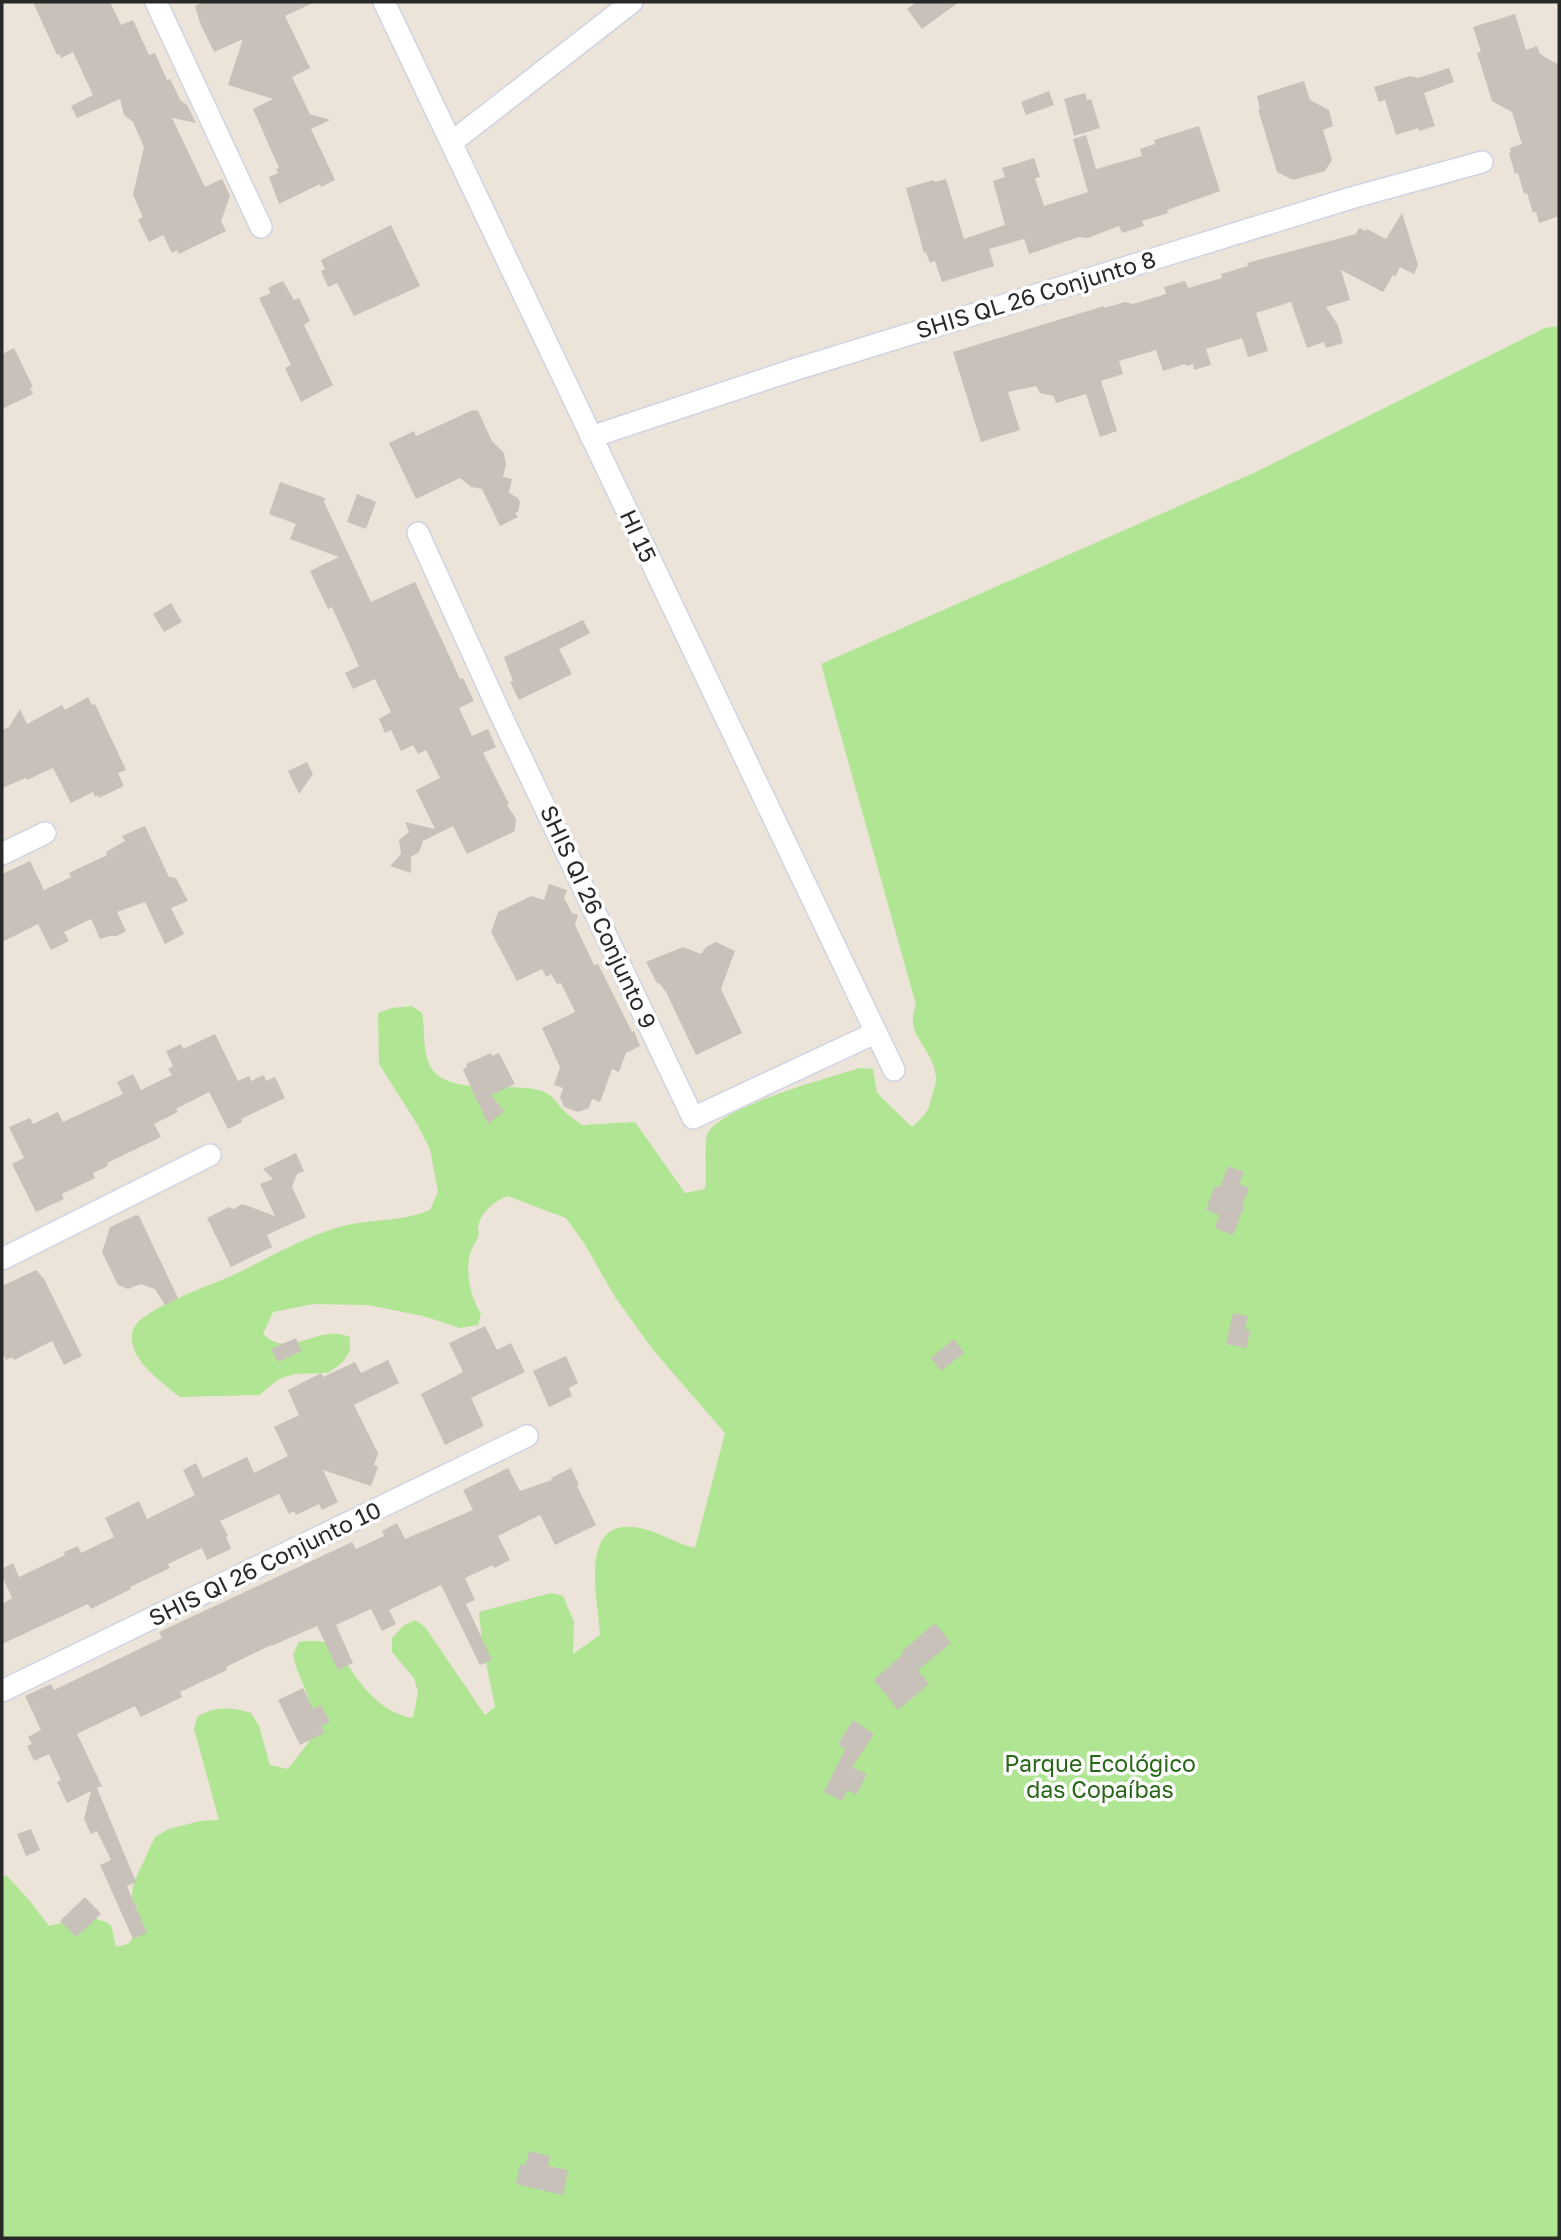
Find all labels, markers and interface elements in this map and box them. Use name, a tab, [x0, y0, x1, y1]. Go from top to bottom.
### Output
street label: SHIS QL 26 Conjunto 8	[912, 244, 1159, 344]
street label: HI 15	[615, 505, 663, 566]
street label: SHIS QI 26 Conjunto 9	[535, 800, 663, 1033]
street label: SHIS QI 26 Conjunto 10	[144, 1495, 385, 1631]
park label: Parque Ecológico das Copaíbas	[1004, 1749, 1196, 1803]

